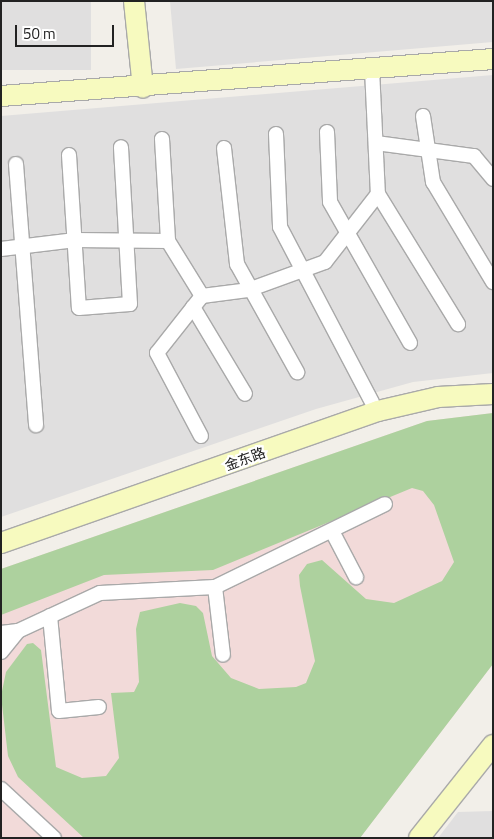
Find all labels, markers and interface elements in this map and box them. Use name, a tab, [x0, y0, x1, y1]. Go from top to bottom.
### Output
scale bar	[18, 15, 116, 47]
text: 50 m	[23, 22, 56, 45]
street label: 金东路	[222, 444, 268, 474]

